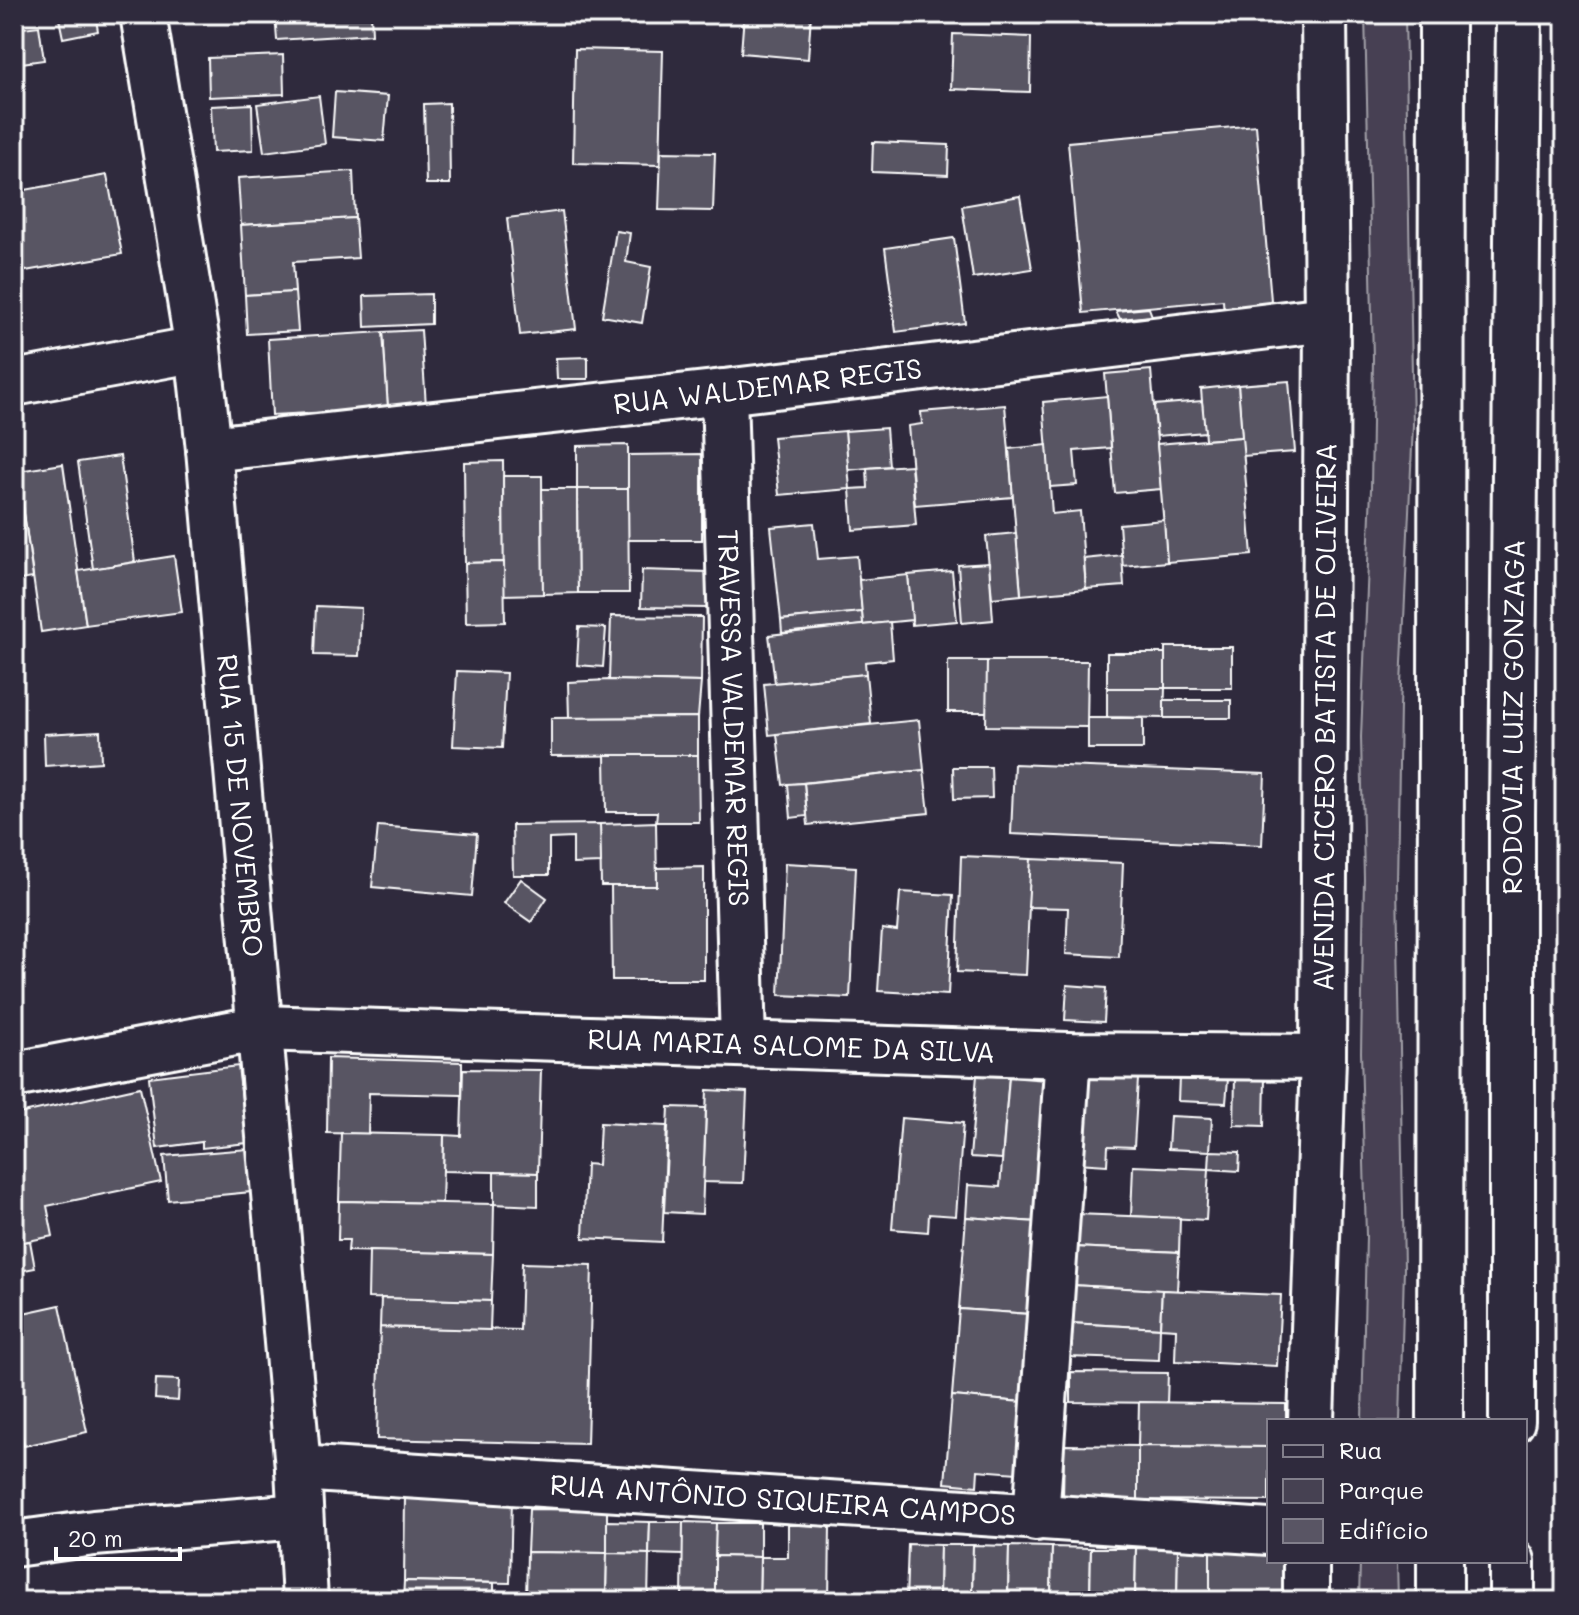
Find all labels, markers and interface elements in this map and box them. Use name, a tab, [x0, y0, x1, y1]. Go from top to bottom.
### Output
street label: RUA WALDEMAR REGIS	[611, 349, 924, 421]
street label: AVENIDA CICERO BATISTA DE OLIVEIRA	[1304, 443, 1343, 992]
street label: TRAVESSA VALDEMAR REGIS	[711, 529, 758, 907]
street label: RODOVIA LUIZ GONZAGA	[1493, 539, 1531, 895]
street label: RUA 15 DE NOVEMBRO	[210, 653, 272, 958]
street label: RUA MARIA SALOME DA SILVA	[587, 1020, 996, 1070]
legend	[1267, 1419, 1527, 1563]
text: Rua	[1339, 1434, 1382, 1465]
street label: RUA ANTÔNIO SIQUEIRA CAMPOS	[549, 1466, 1017, 1532]
text: Parque	[1339, 1474, 1424, 1505]
scale bar	[56, 1511, 180, 1561]
text: Edifício	[1339, 1514, 1428, 1545]
text: 20 m	[68, 1522, 123, 1553]

